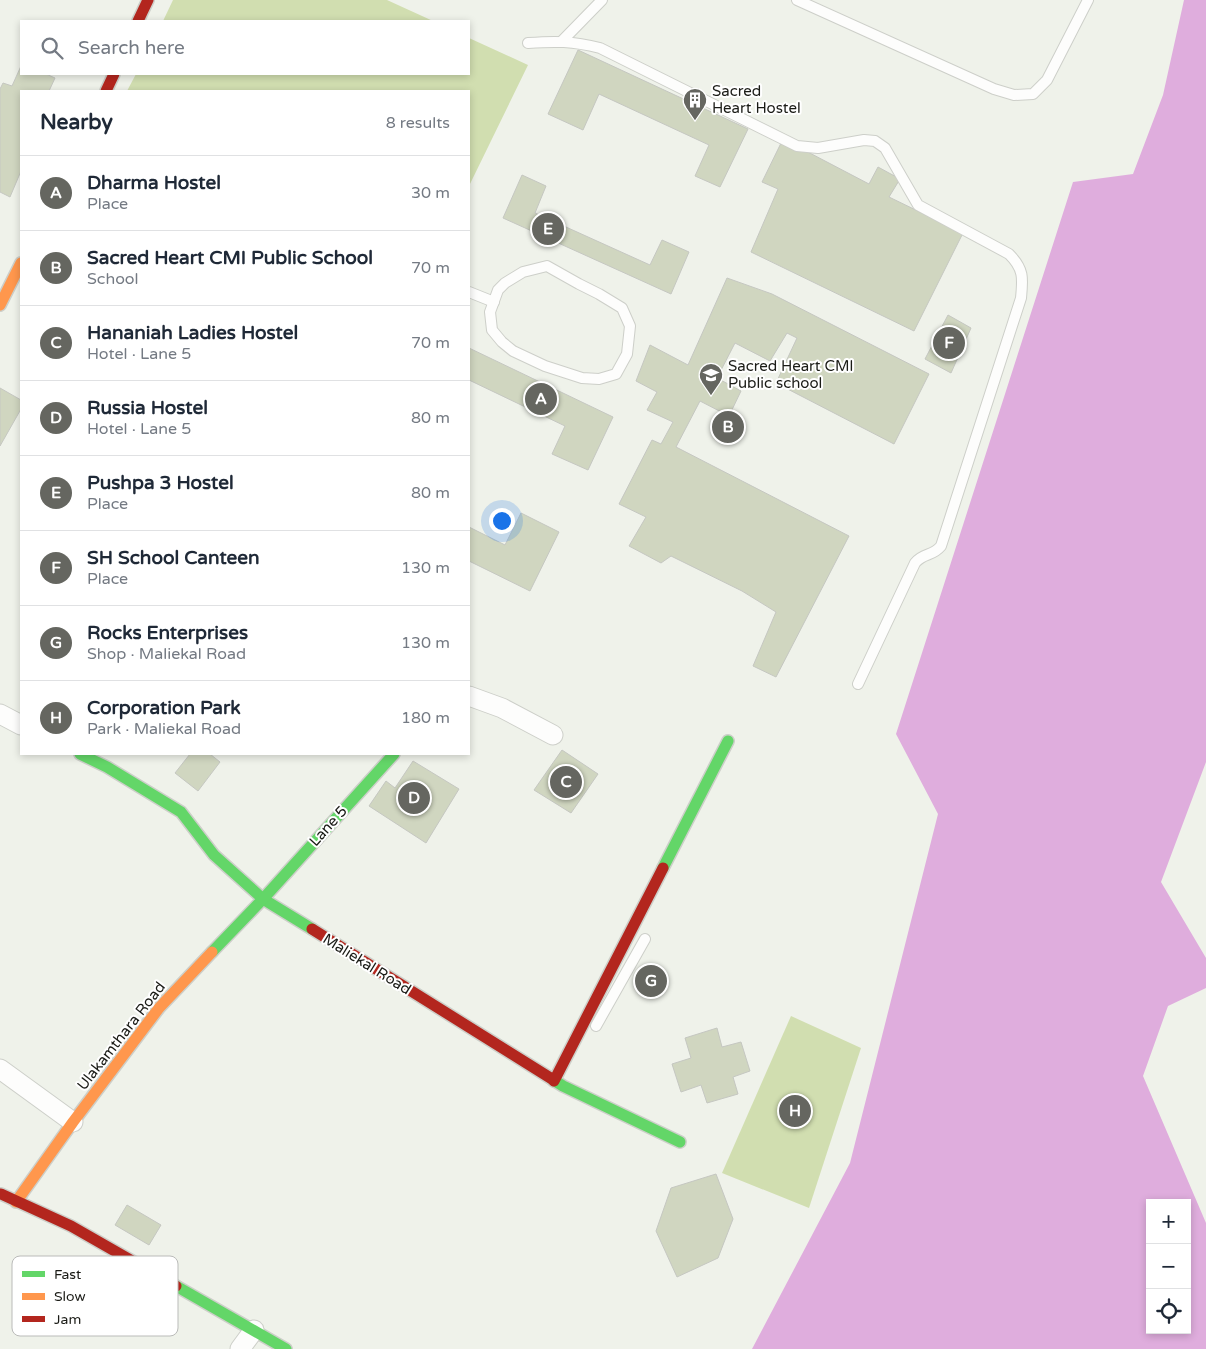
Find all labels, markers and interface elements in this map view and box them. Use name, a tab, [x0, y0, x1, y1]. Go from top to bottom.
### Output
search box	[20, 20, 470, 75]
icon: search	[38, 34, 66, 62]
text: Search here	[78, 37, 185, 59]
place label: Sacred Heart Hostel	[712, 82, 801, 117]
building icon: Sacred Heart Hostel	[682, 87, 708, 121]
text: Nearby	[40, 110, 113, 135]
text: 8 results	[386, 113, 450, 133]
text: Dharma Hostel	[87, 172, 221, 194]
text: A	[50, 183, 62, 203]
text: 30 m	[411, 183, 450, 203]
text: Place	[87, 194, 128, 214]
pin: E	[532, 210, 564, 248]
text: Sacred Heart CMI Public School	[87, 247, 373, 269]
text: B	[50, 258, 62, 278]
text: 70 m	[411, 258, 450, 278]
text: School	[87, 269, 139, 289]
text: Hananiah Ladies Hostel	[87, 322, 298, 344]
pin: F	[933, 324, 965, 362]
text: C	[50, 333, 62, 353]
text: 70 m	[411, 333, 450, 353]
text: Hotel · Lane 5	[87, 344, 191, 364]
place label: Sacred Heart CMI Public school	[728, 357, 854, 392]
school or university icon: Sacred Heart CMI Public school	[698, 362, 724, 396]
pin: A	[525, 380, 557, 418]
text: Russia Hostel	[87, 397, 208, 419]
text: D	[50, 408, 62, 428]
text: 80 m	[411, 408, 450, 428]
pin: B	[712, 408, 744, 446]
text: Hotel · Lane 5	[87, 419, 191, 439]
text: Pushpa 3 Hostel	[87, 472, 234, 494]
text: E	[51, 483, 61, 503]
text: 80 m	[411, 483, 450, 503]
text: Place	[87, 494, 128, 514]
your location	[489, 508, 515, 534]
text: SH School Canteen	[87, 547, 260, 569]
text: F	[51, 558, 61, 578]
text: 130 m	[401, 558, 450, 578]
text: Place	[87, 569, 128, 589]
text: Rocks Enterprises	[87, 622, 248, 644]
text: G	[50, 633, 62, 653]
text: 130 m	[401, 633, 450, 653]
text: Shop · Maliekal Road	[87, 644, 246, 664]
text: Corporation Park	[87, 697, 241, 719]
text: H	[50, 708, 62, 728]
text: 180 m	[401, 708, 450, 728]
text: Park · Maliekal Road	[87, 719, 241, 739]
pin: C	[550, 763, 582, 801]
pin: D	[398, 779, 430, 817]
street label: Lane 5	[305, 802, 351, 850]
street label: Maliekal Road	[320, 930, 414, 998]
pin: G	[635, 962, 667, 1000]
street label: Ulakamthara Road	[73, 978, 169, 1094]
pin: H	[779, 1092, 811, 1130]
map controls	[1146, 1199, 1191, 1334]
button: +	[1146, 1199, 1191, 1244]
button: −	[1146, 1244, 1191, 1289]
legend	[12, 1256, 178, 1336]
text: Fast	[54, 1266, 82, 1283]
text: Slow	[54, 1288, 86, 1305]
button: locate	[1146, 1289, 1191, 1334]
text: Jam	[54, 1311, 81, 1328]

